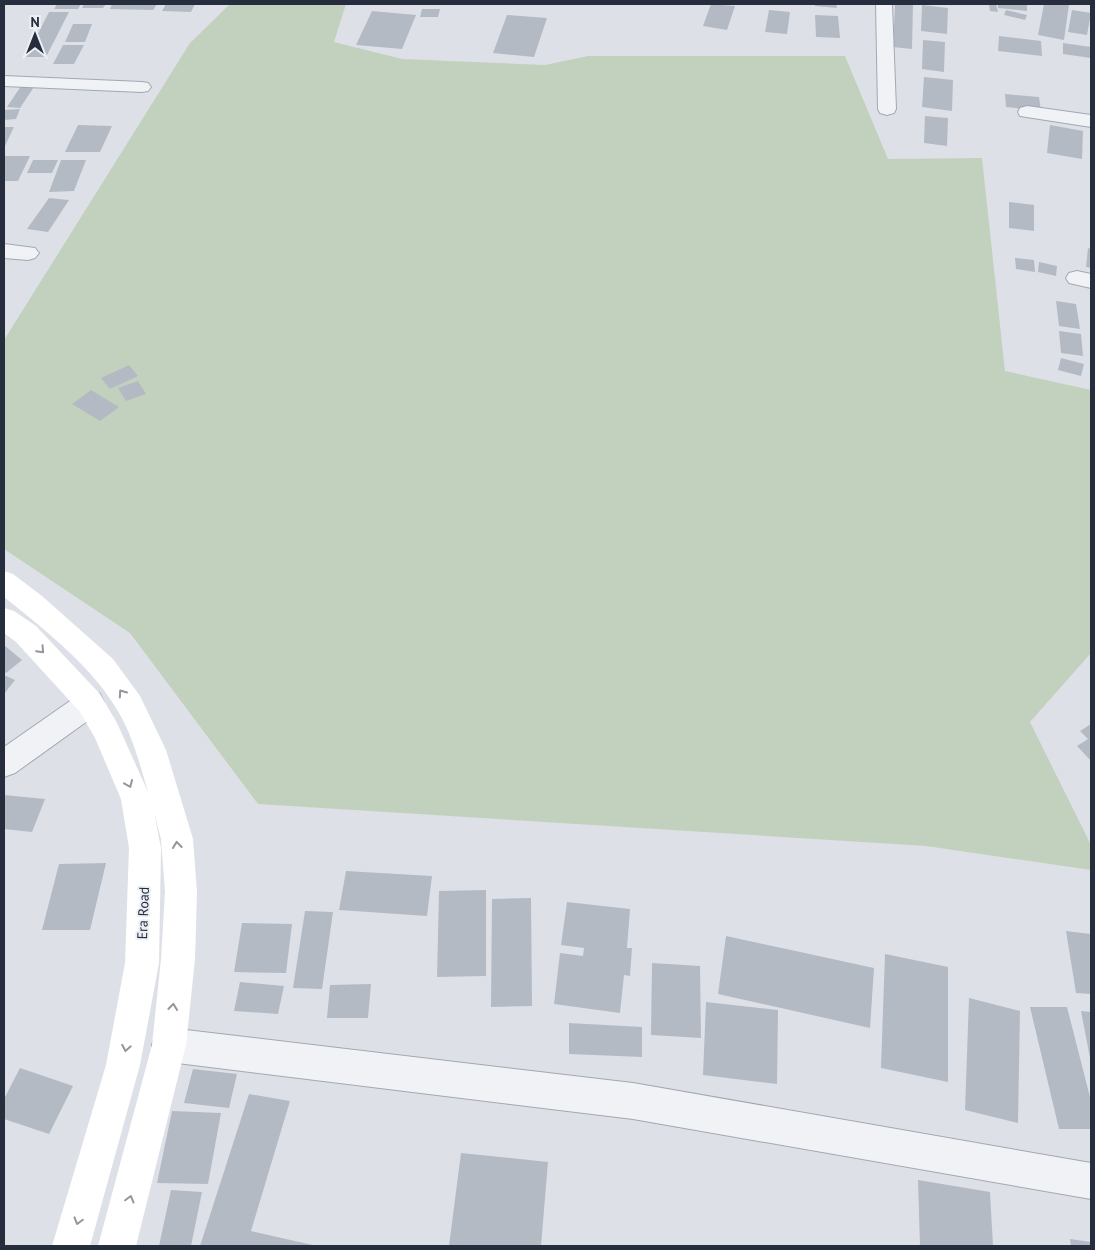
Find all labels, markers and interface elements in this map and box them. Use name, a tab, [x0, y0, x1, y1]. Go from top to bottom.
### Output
north arrow	[10, 10, 60, 60]
text: N	[30, 13, 40, 31]
one-way arrow	[35, 644, 44, 653]
one-way arrow	[119, 689, 128, 699]
one-way arrow	[123, 779, 134, 788]
one-way arrow	[172, 840, 183, 848]
street label: Era Road	[133, 886, 153, 940]
one-way arrow	[167, 1002, 178, 1010]
one-way arrow	[122, 1043, 132, 1052]
one-way arrow	[124, 1196, 134, 1204]
one-way arrow	[73, 1217, 83, 1225]

